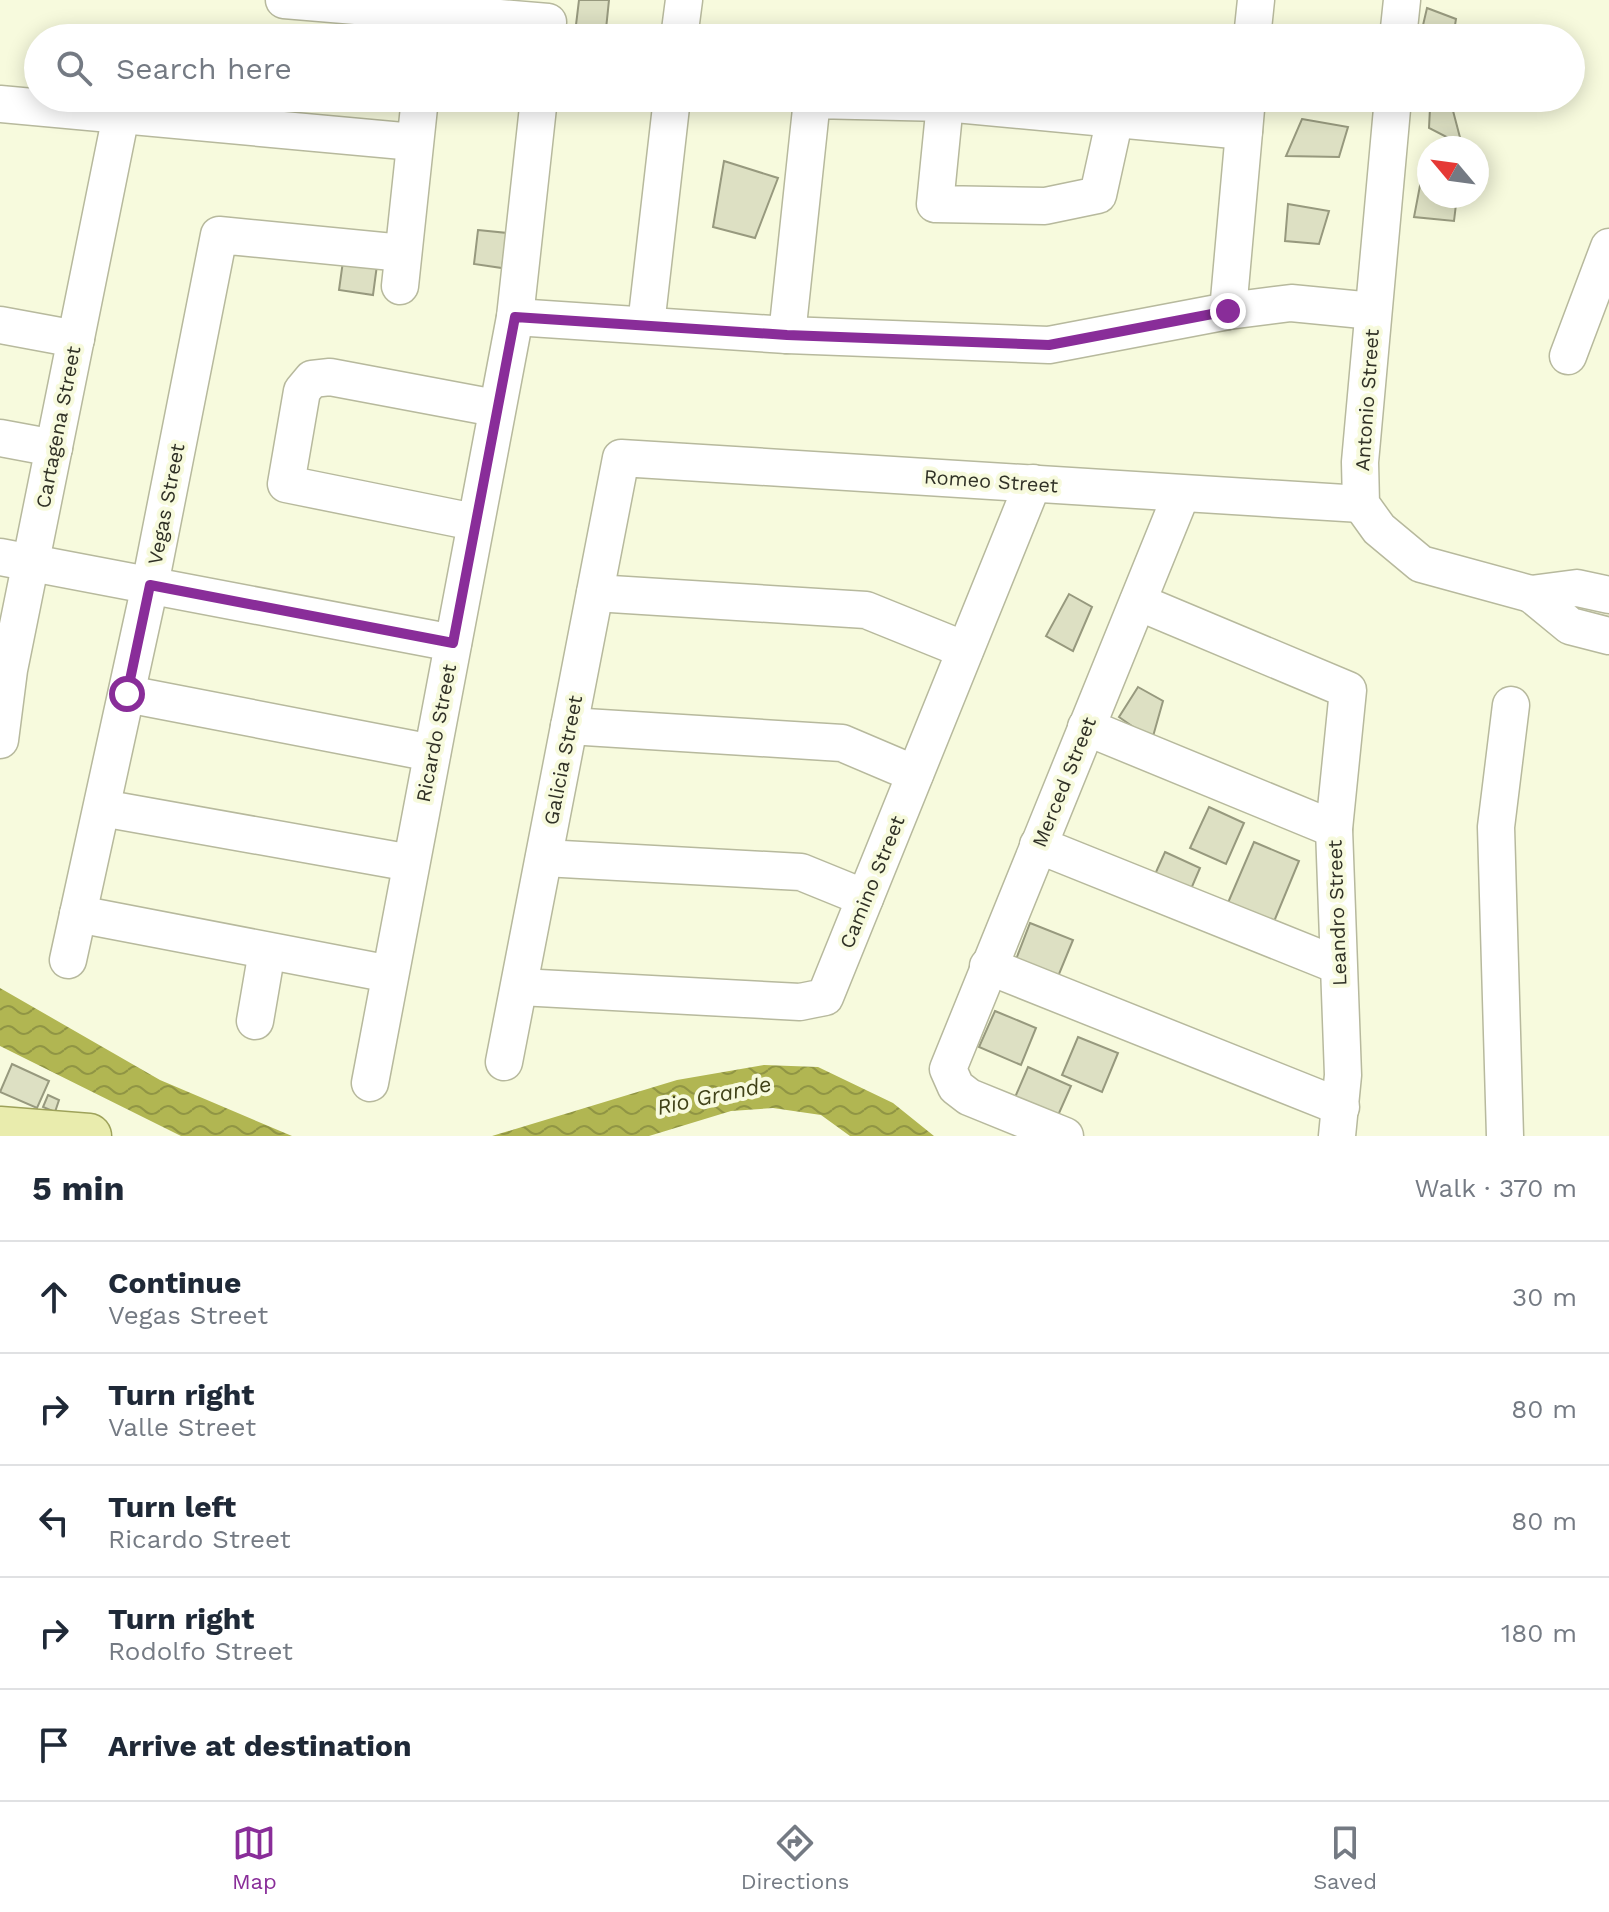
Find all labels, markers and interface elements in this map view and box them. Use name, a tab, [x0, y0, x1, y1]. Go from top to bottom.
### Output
search box	[24, 24, 1585, 112]
icon: search	[52, 46, 96, 90]
text: Search here	[116, 51, 292, 86]
north arrow	[1417, 136, 1489, 208]
route end	[1210, 293, 1246, 329]
street label: Antonio Street	[1350, 327, 1384, 472]
street label: Cartagena Street	[31, 343, 86, 510]
street label: Vegas Street	[142, 441, 190, 567]
street label: Romeo Street	[923, 464, 1060, 498]
street label: Ricardo Street	[411, 661, 461, 804]
route start	[109, 676, 145, 712]
street label: Galicia Street	[539, 692, 587, 827]
street label: Merced Street	[1027, 713, 1101, 851]
street label: Camino Street	[834, 812, 910, 952]
street label: Leandro Street	[1322, 839, 1352, 987]
water label: Rio Grande	[654, 1071, 774, 1120]
text: 5 min	[32, 1168, 125, 1208]
text: Walk · 370 m	[1415, 1173, 1577, 1203]
text: Continue	[108, 1265, 241, 1300]
icon: ahead	[32, 1275, 76, 1319]
text: 30 m	[1512, 1282, 1577, 1312]
text: Vegas Street	[108, 1300, 268, 1330]
text: Turn right	[108, 1377, 254, 1412]
icon: right	[32, 1387, 76, 1431]
text: 80 m	[1511, 1394, 1577, 1424]
text: Valle Street	[108, 1412, 256, 1442]
text: Turn left	[108, 1489, 236, 1524]
icon: left	[32, 1499, 76, 1543]
text: 80 m	[1511, 1506, 1577, 1536]
text: Ricardo Street	[108, 1524, 291, 1554]
text: Turn right	[108, 1601, 254, 1636]
icon: right	[32, 1611, 76, 1655]
text: 180 m	[1501, 1618, 1577, 1648]
text: Rodolfo Street	[108, 1636, 293, 1666]
icon: arrive	[32, 1723, 76, 1767]
text: Arrive at destination	[108, 1728, 412, 1763]
tab: Map	[232, 1821, 277, 1894]
tab: Directions	[741, 1821, 849, 1894]
tab: Saved	[1313, 1821, 1377, 1894]

